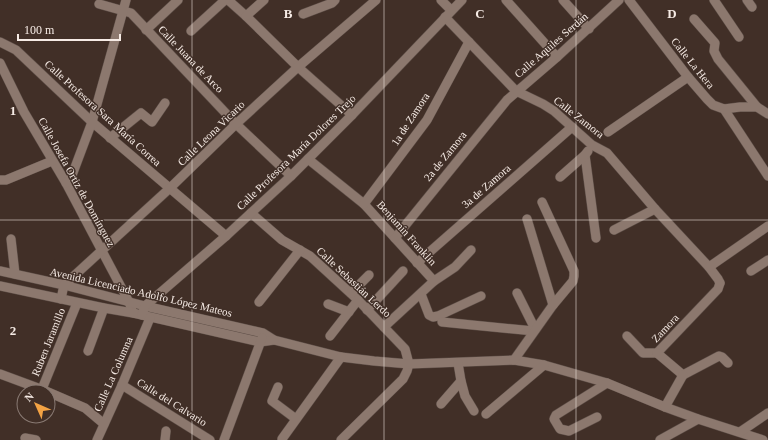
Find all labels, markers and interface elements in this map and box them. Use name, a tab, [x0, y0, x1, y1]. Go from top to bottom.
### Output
text: B	[284, 6, 293, 21]
text: C	[475, 6, 485, 21]
text: D	[667, 6, 677, 21]
street label: Calle Aquiles Serdán	[512, 10, 590, 80]
scale bar	[18, 16, 120, 42]
text: 100 m	[24, 23, 55, 37]
street label: Calle Juana de Arco	[156, 23, 226, 95]
street label: Calle La Hera	[669, 35, 717, 91]
street label: Calle Profesora Sara María Correa	[42, 58, 164, 168]
street label: 1a de Zamora	[389, 90, 432, 148]
street label: Calle Profesora María Dolores Trejo	[234, 92, 358, 212]
street label: Calle Zamora	[552, 94, 606, 140]
street label: Calle Leona Vicario	[175, 98, 247, 168]
text: 1	[10, 103, 16, 118]
street label: Calle Josefa Ortiz de Domínguez	[36, 115, 118, 249]
street label: 2a de Zamora	[421, 129, 469, 183]
street label: 3a de Zamora	[459, 162, 513, 210]
street label: Benjamín Franklin	[375, 198, 439, 268]
street label: Calle Sebastián Lerdo	[314, 244, 394, 320]
street label: Avenida Licenciado Adolfo López Mateos	[49, 265, 233, 319]
street label: Ruben Jaramillo	[29, 306, 67, 378]
street label: Zamora	[649, 311, 681, 345]
text: 2	[10, 323, 16, 338]
street label: Calle La Columna	[91, 335, 135, 413]
street label: Calle del Calvario	[135, 376, 210, 429]
north arrow	[16, 384, 56, 424]
text: N	[22, 390, 36, 404]

